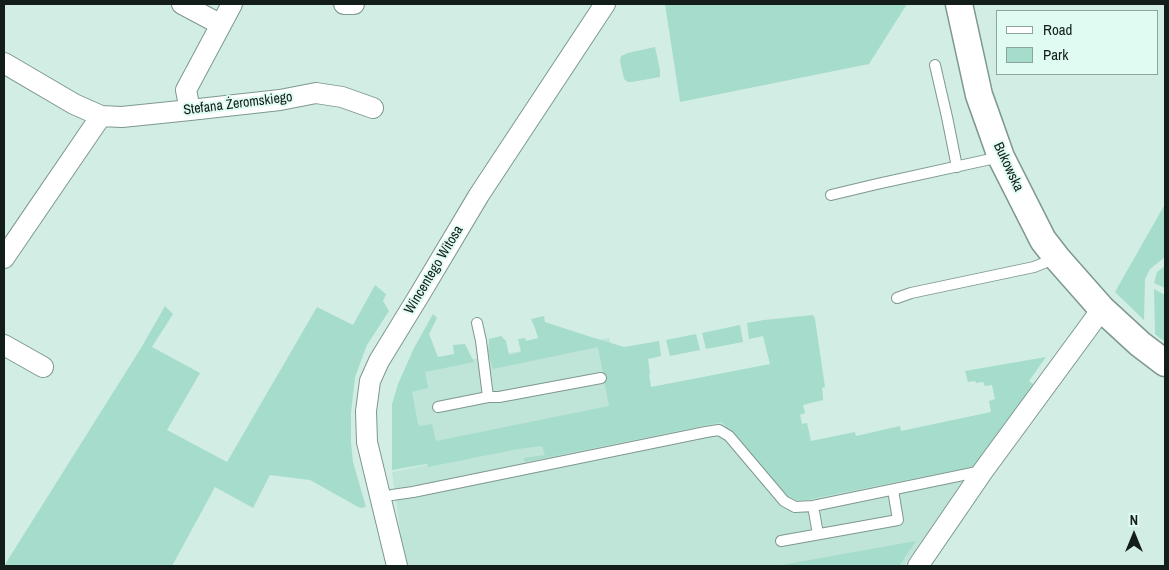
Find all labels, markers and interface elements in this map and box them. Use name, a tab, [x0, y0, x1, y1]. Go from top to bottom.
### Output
legend	[996, 10, 1159, 75]
text: Road	[1043, 19, 1072, 40]
text: Park	[1043, 44, 1068, 65]
street label: Stefana Żeromskiego	[183, 89, 293, 119]
street label: Bukowska	[989, 140, 1027, 194]
street label: Wincentego Witosa	[401, 223, 467, 317]
north arrow	[1109, 510, 1159, 560]
text: N	[1130, 511, 1138, 529]

